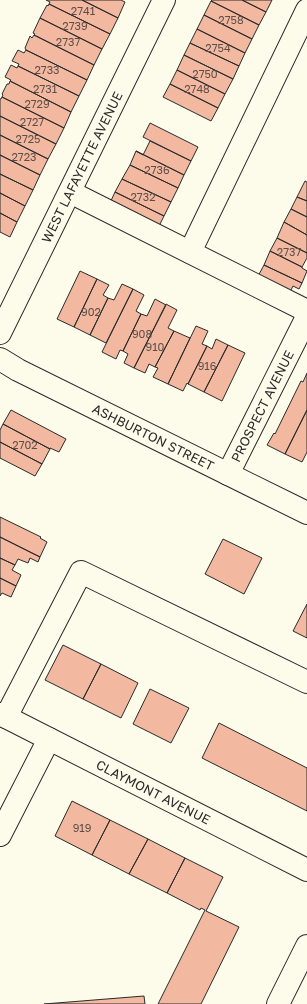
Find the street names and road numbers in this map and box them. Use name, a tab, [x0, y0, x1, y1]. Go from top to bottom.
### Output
street label: WEST LAFAYETTE AVENUE	[38, 89, 126, 245]
street label: PROSPECT AVENUE	[227, 347, 297, 465]
street label: ASHBURTON STREET	[90, 400, 217, 474]
street label: CLAYMONT AVENUE	[94, 756, 213, 828]

